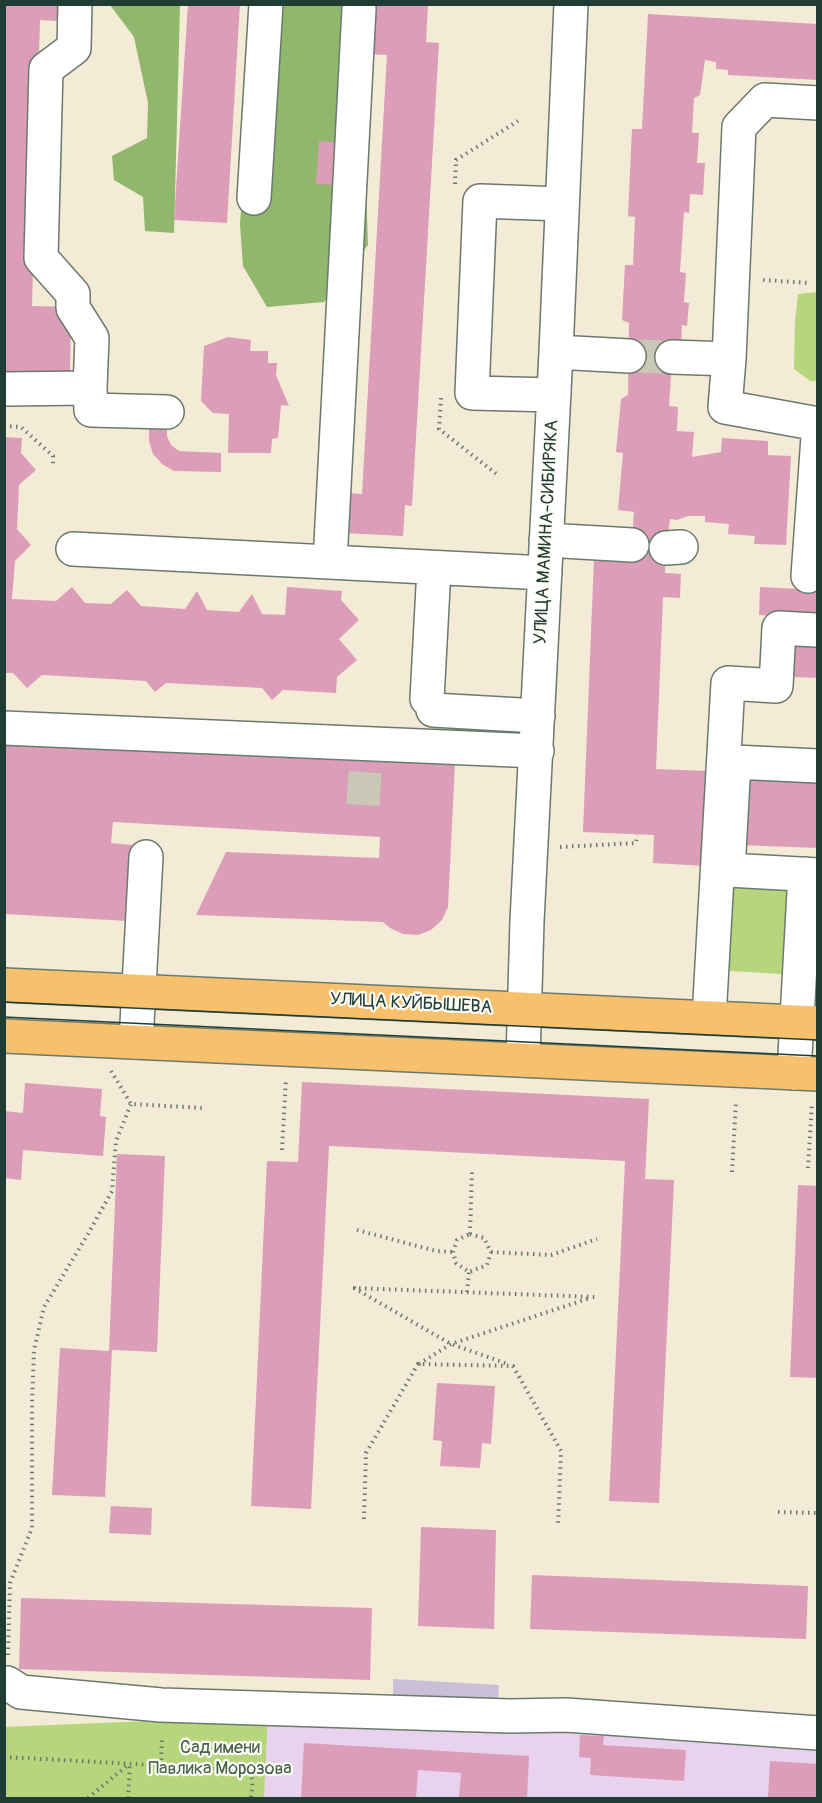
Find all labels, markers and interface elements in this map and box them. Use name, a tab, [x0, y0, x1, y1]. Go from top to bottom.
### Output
street label: УЛИЦА МАМИНА-СИБИРЯКА	[530, 419, 564, 645]
street label: УЛИЦА КУЙБЫШЕВА	[329, 989, 493, 1019]
park label: Сад имени Павлика Морозова	[148, 1737, 292, 1780]

